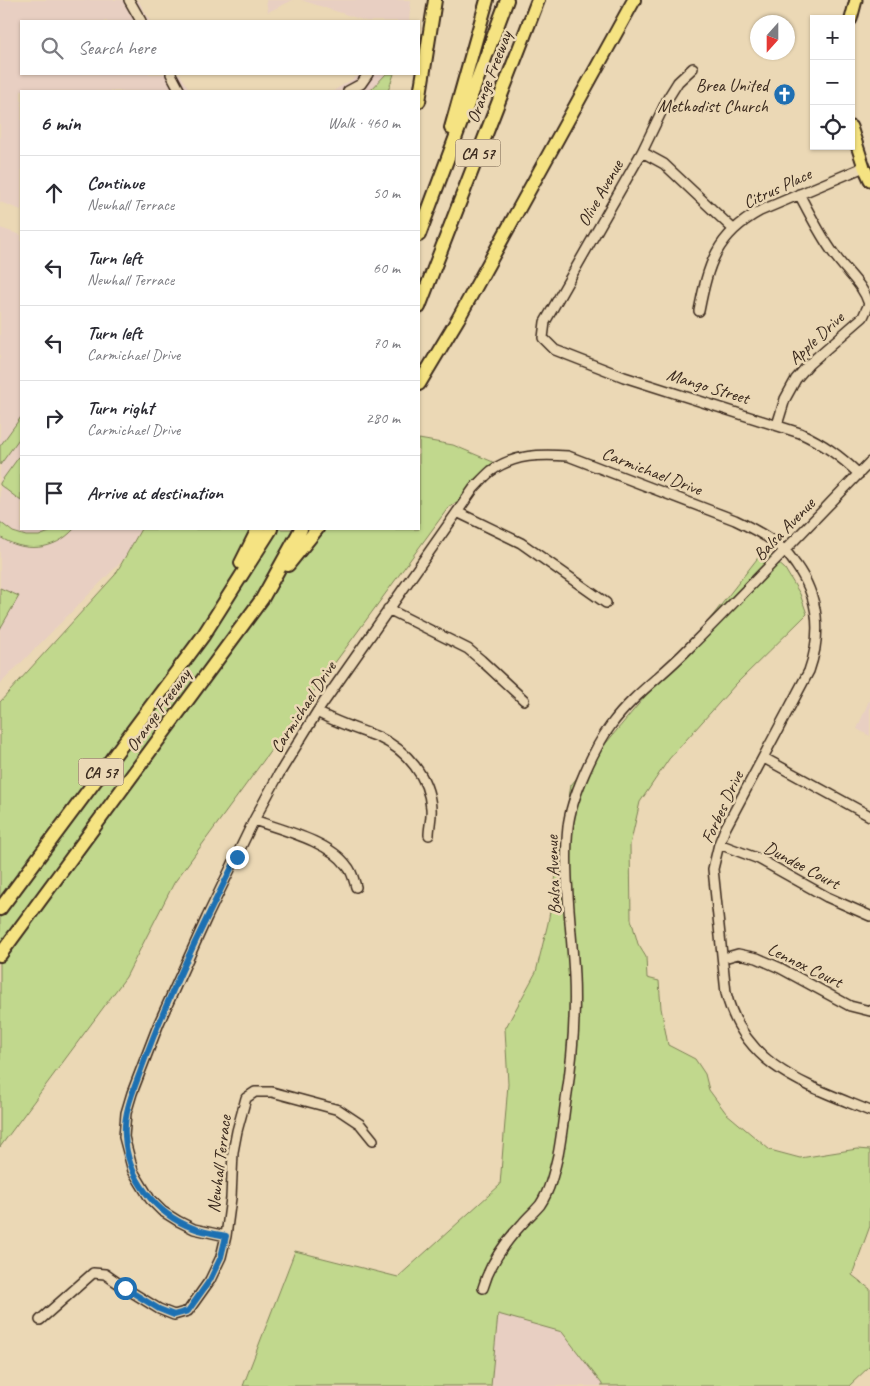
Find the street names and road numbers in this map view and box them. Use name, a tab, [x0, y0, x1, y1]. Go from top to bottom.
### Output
street label: Orange Freeway	[461, 26, 517, 126]
road number: CA 57	[456, 140, 500, 167]
street label: Olive Avenue	[572, 155, 628, 230]
street label: Citrus Place	[739, 162, 816, 213]
street label: Apple Drive	[784, 306, 849, 369]
street label: Mango Street	[664, 363, 754, 410]
street label: Carmichael Drive	[599, 442, 706, 500]
street label: Balsa Avenue	[749, 492, 820, 565]
street label: Carmichael Drive	[265, 656, 341, 757]
street label: Orange Freeway	[121, 663, 196, 756]
road number: CA 57	[78, 759, 124, 786]
street label: Forbes Drive	[696, 766, 749, 847]
street label: Balsa Avenue	[541, 834, 565, 915]
street label: Dundee Court	[761, 836, 845, 895]
street label: Lennox Court	[764, 937, 848, 993]
street label: Newhall Terrace	[202, 1113, 236, 1214]

